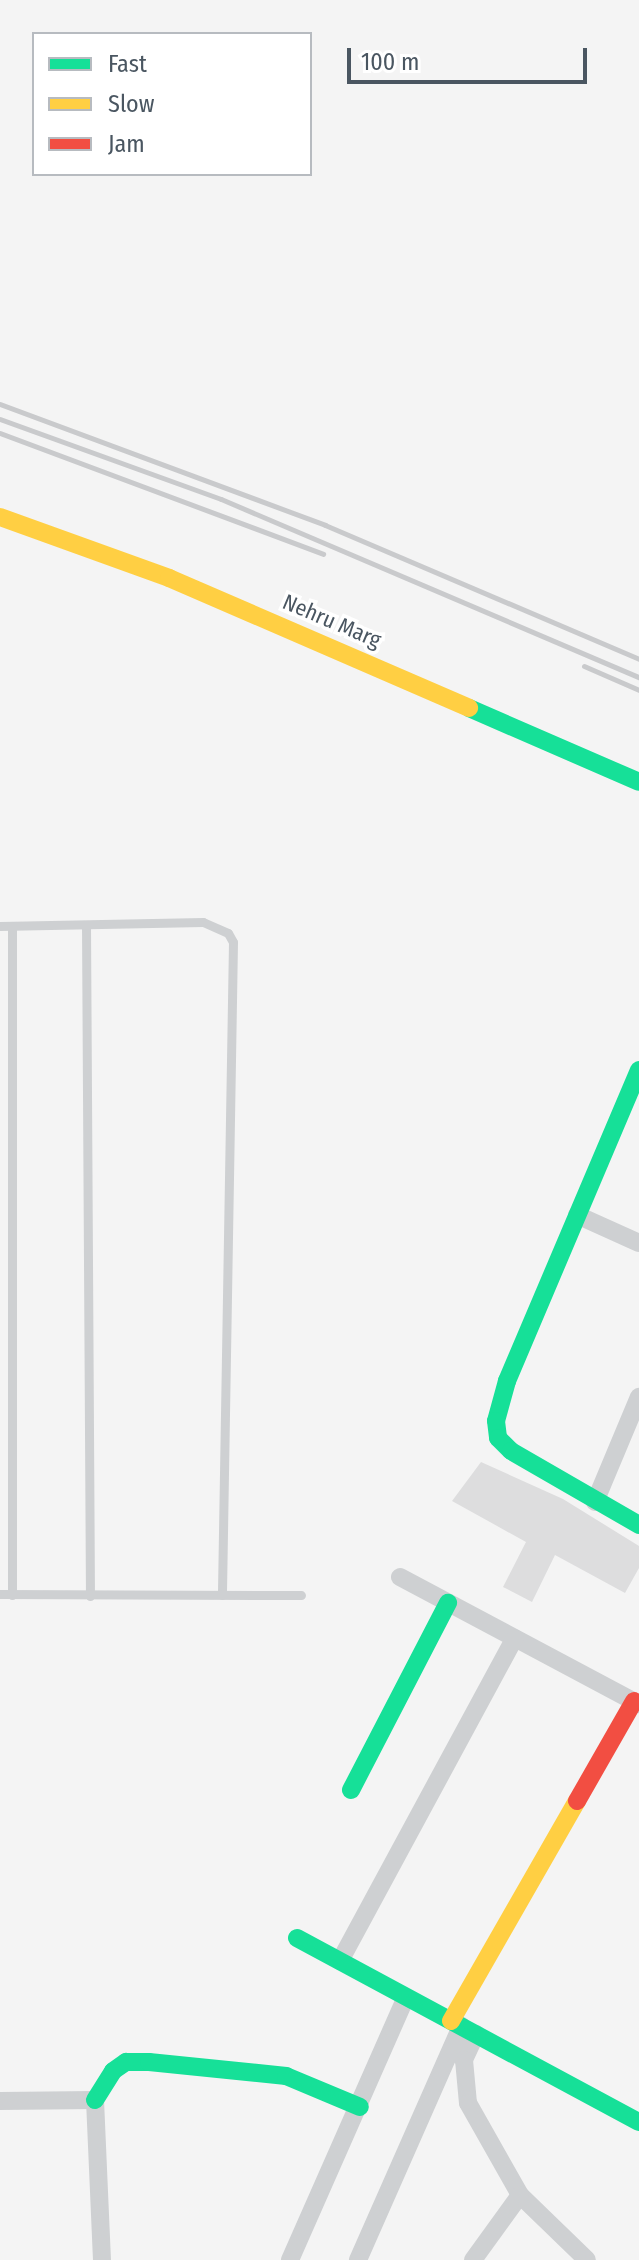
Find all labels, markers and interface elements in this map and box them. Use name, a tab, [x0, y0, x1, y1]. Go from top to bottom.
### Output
legend	[32, 32, 312, 176]
scale bar	[351, 32, 591, 82]
text: 100 m	[361, 48, 419, 76]
text: Fast	[108, 50, 147, 78]
text: Slow	[108, 90, 154, 118]
text: Jam	[108, 130, 145, 158]
street label: Nehru Marg	[279, 588, 385, 654]

